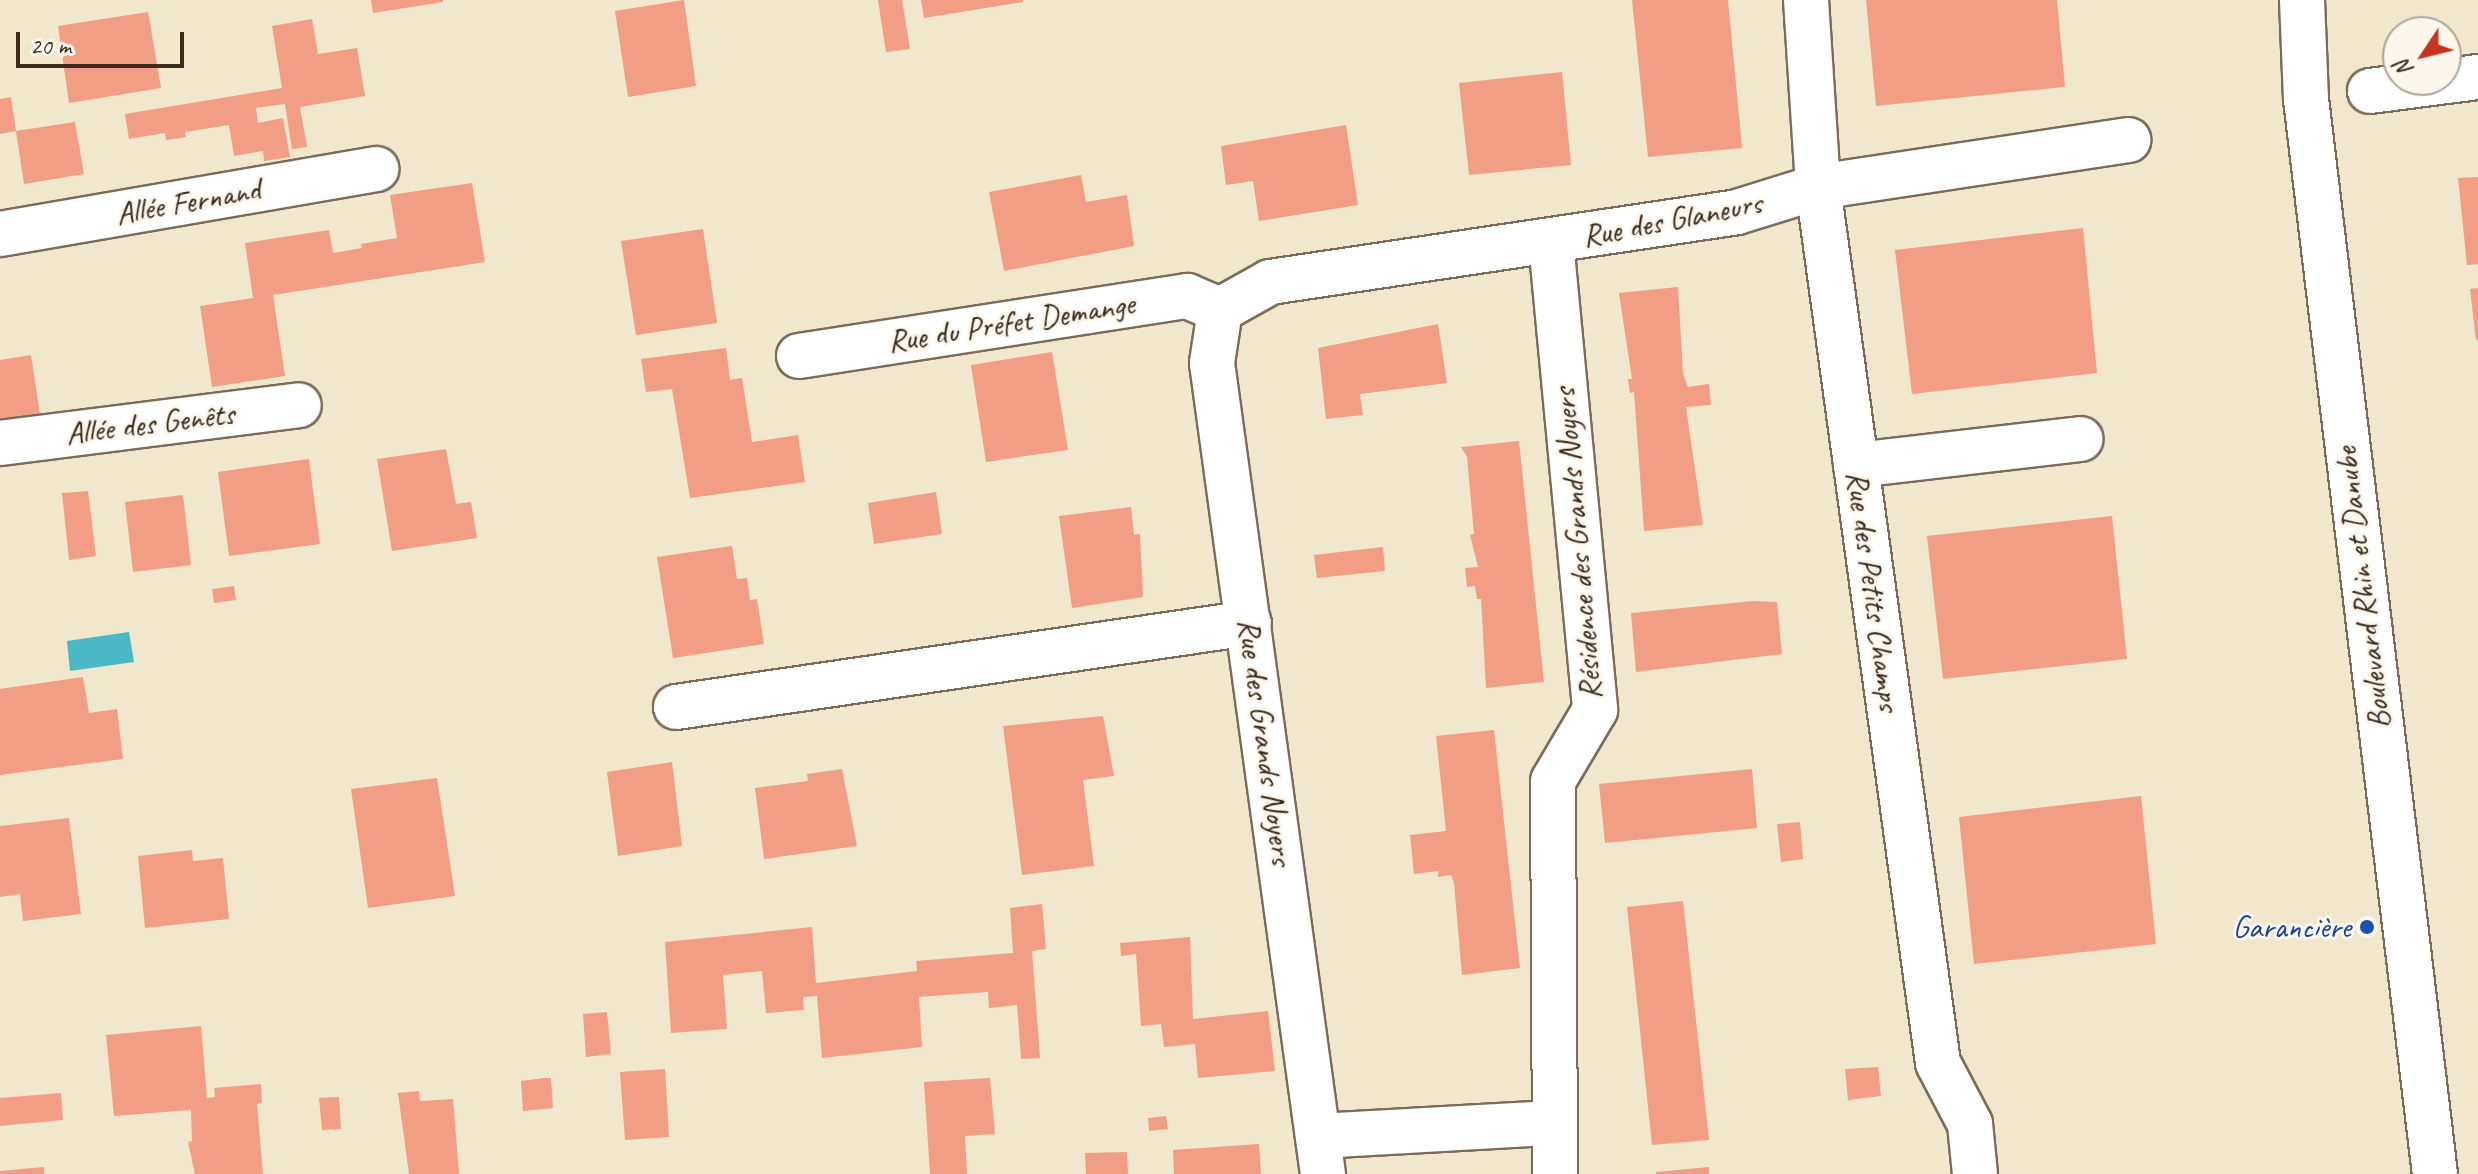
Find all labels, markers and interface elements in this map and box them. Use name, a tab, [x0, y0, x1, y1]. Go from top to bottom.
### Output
scale bar	[20, 16, 188, 66]
north arrow	[2382, 16, 2462, 96]
text: 20 m	[30, 31, 71, 61]
text: N	[2389, 55, 2419, 82]
street label: Allée Fernand	[113, 170, 263, 234]
street label: Rue des Glaneurs	[1579, 184, 1765, 256]
street label: Rue du Préfet Demange	[885, 285, 1137, 361]
street label: Résidence des Grands Noyers	[1545, 386, 1611, 702]
street label: Allée des Genêts	[64, 395, 236, 453]
street label: Boulevard Rhin et Danube	[2327, 445, 2399, 731]
street label: Rue des Petits Champs	[1837, 467, 1909, 715]
street label: Rue des Grands Noyers	[1229, 616, 1301, 868]
place label: Garancière	[2232, 908, 2351, 946]
marker: Garancière	[2358, 918, 2376, 936]

